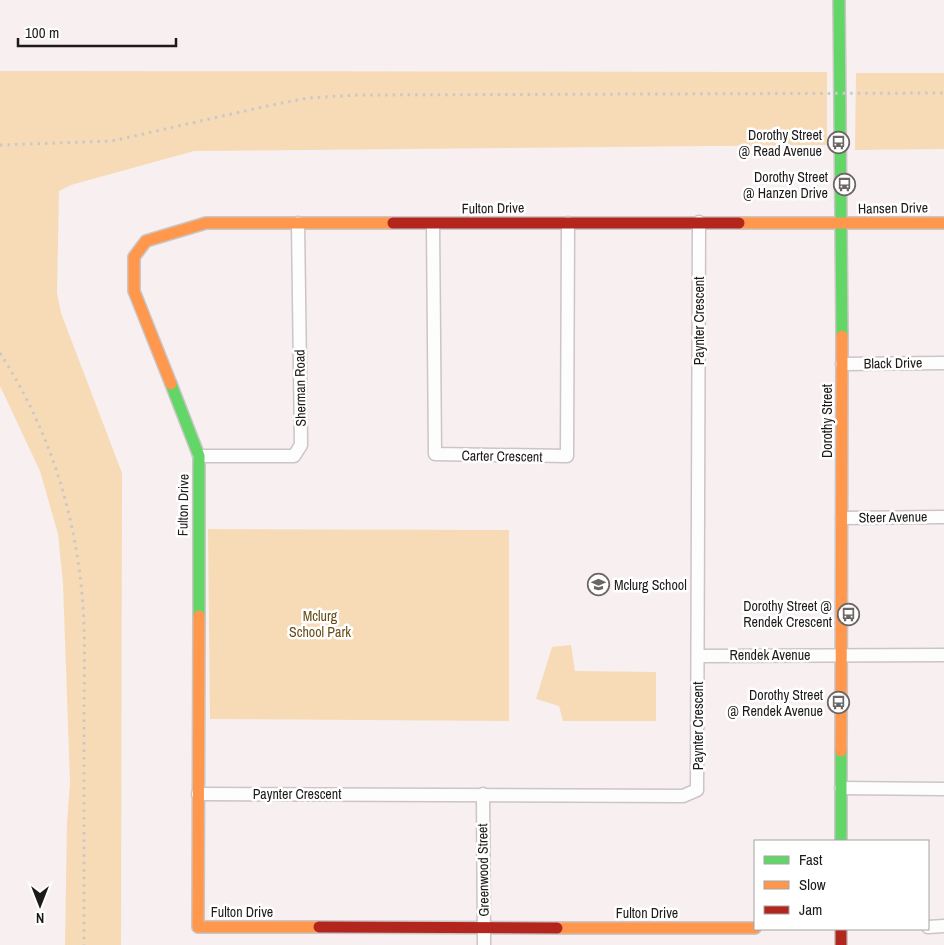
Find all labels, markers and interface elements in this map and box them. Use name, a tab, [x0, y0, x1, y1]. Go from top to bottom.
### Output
scale bar	[18, 15, 175, 47]
text: 100 m	[25, 22, 59, 43]
place label: Dorothy Street @ Read Avenue	[738, 126, 822, 160]
bus stop icon: Dorothy Street @ Read Avenue	[826, 131, 850, 155]
place label: Dorothy Street @ Hanzen Drive	[743, 168, 828, 202]
bus stop icon: Dorothy Street @ Hanzen Drive	[832, 173, 856, 197]
street label: Fulton Drive	[462, 198, 524, 218]
street label: Hansen Drive	[858, 198, 928, 218]
street label: Paynter Crescent	[690, 277, 708, 365]
street label: Sherman Road	[290, 349, 310, 427]
street label: Black Drive	[863, 353, 923, 373]
street label: Dorothy Street	[818, 384, 836, 458]
street label: Carter Crescent	[461, 446, 543, 466]
street label: Fulton Drive	[173, 474, 193, 536]
street label: Steer Avenue	[858, 507, 928, 527]
school or university icon: Mclurg School	[586, 573, 610, 597]
place label: Mclurg School	[614, 576, 687, 594]
place label: Dorothy Street @ Rendek Crescent	[743, 597, 832, 631]
bus stop icon: Dorothy Street @ Rendek Crescent	[836, 602, 860, 626]
park label: Mclurg School Park	[289, 607, 351, 641]
street label: Rendek Avenue	[730, 646, 810, 664]
street label: Paynter Crescent	[689, 682, 707, 770]
place label: Dorothy Street @ Rendek Avenue	[727, 686, 823, 720]
bus stop icon: Dorothy Street @ Rendek Avenue	[827, 691, 851, 715]
street label: Paynter Crescent	[253, 785, 341, 803]
street label: Greenwood Street	[473, 823, 493, 917]
legend	[754, 840, 929, 930]
text: Fast	[799, 849, 823, 870]
text: Slow	[799, 874, 826, 895]
north arrow	[15, 880, 65, 930]
text: Jam	[799, 899, 822, 920]
street label: Fulton Drive	[211, 903, 273, 921]
street label: Fulton Drive	[616, 904, 678, 922]
text: N	[36, 909, 44, 927]

